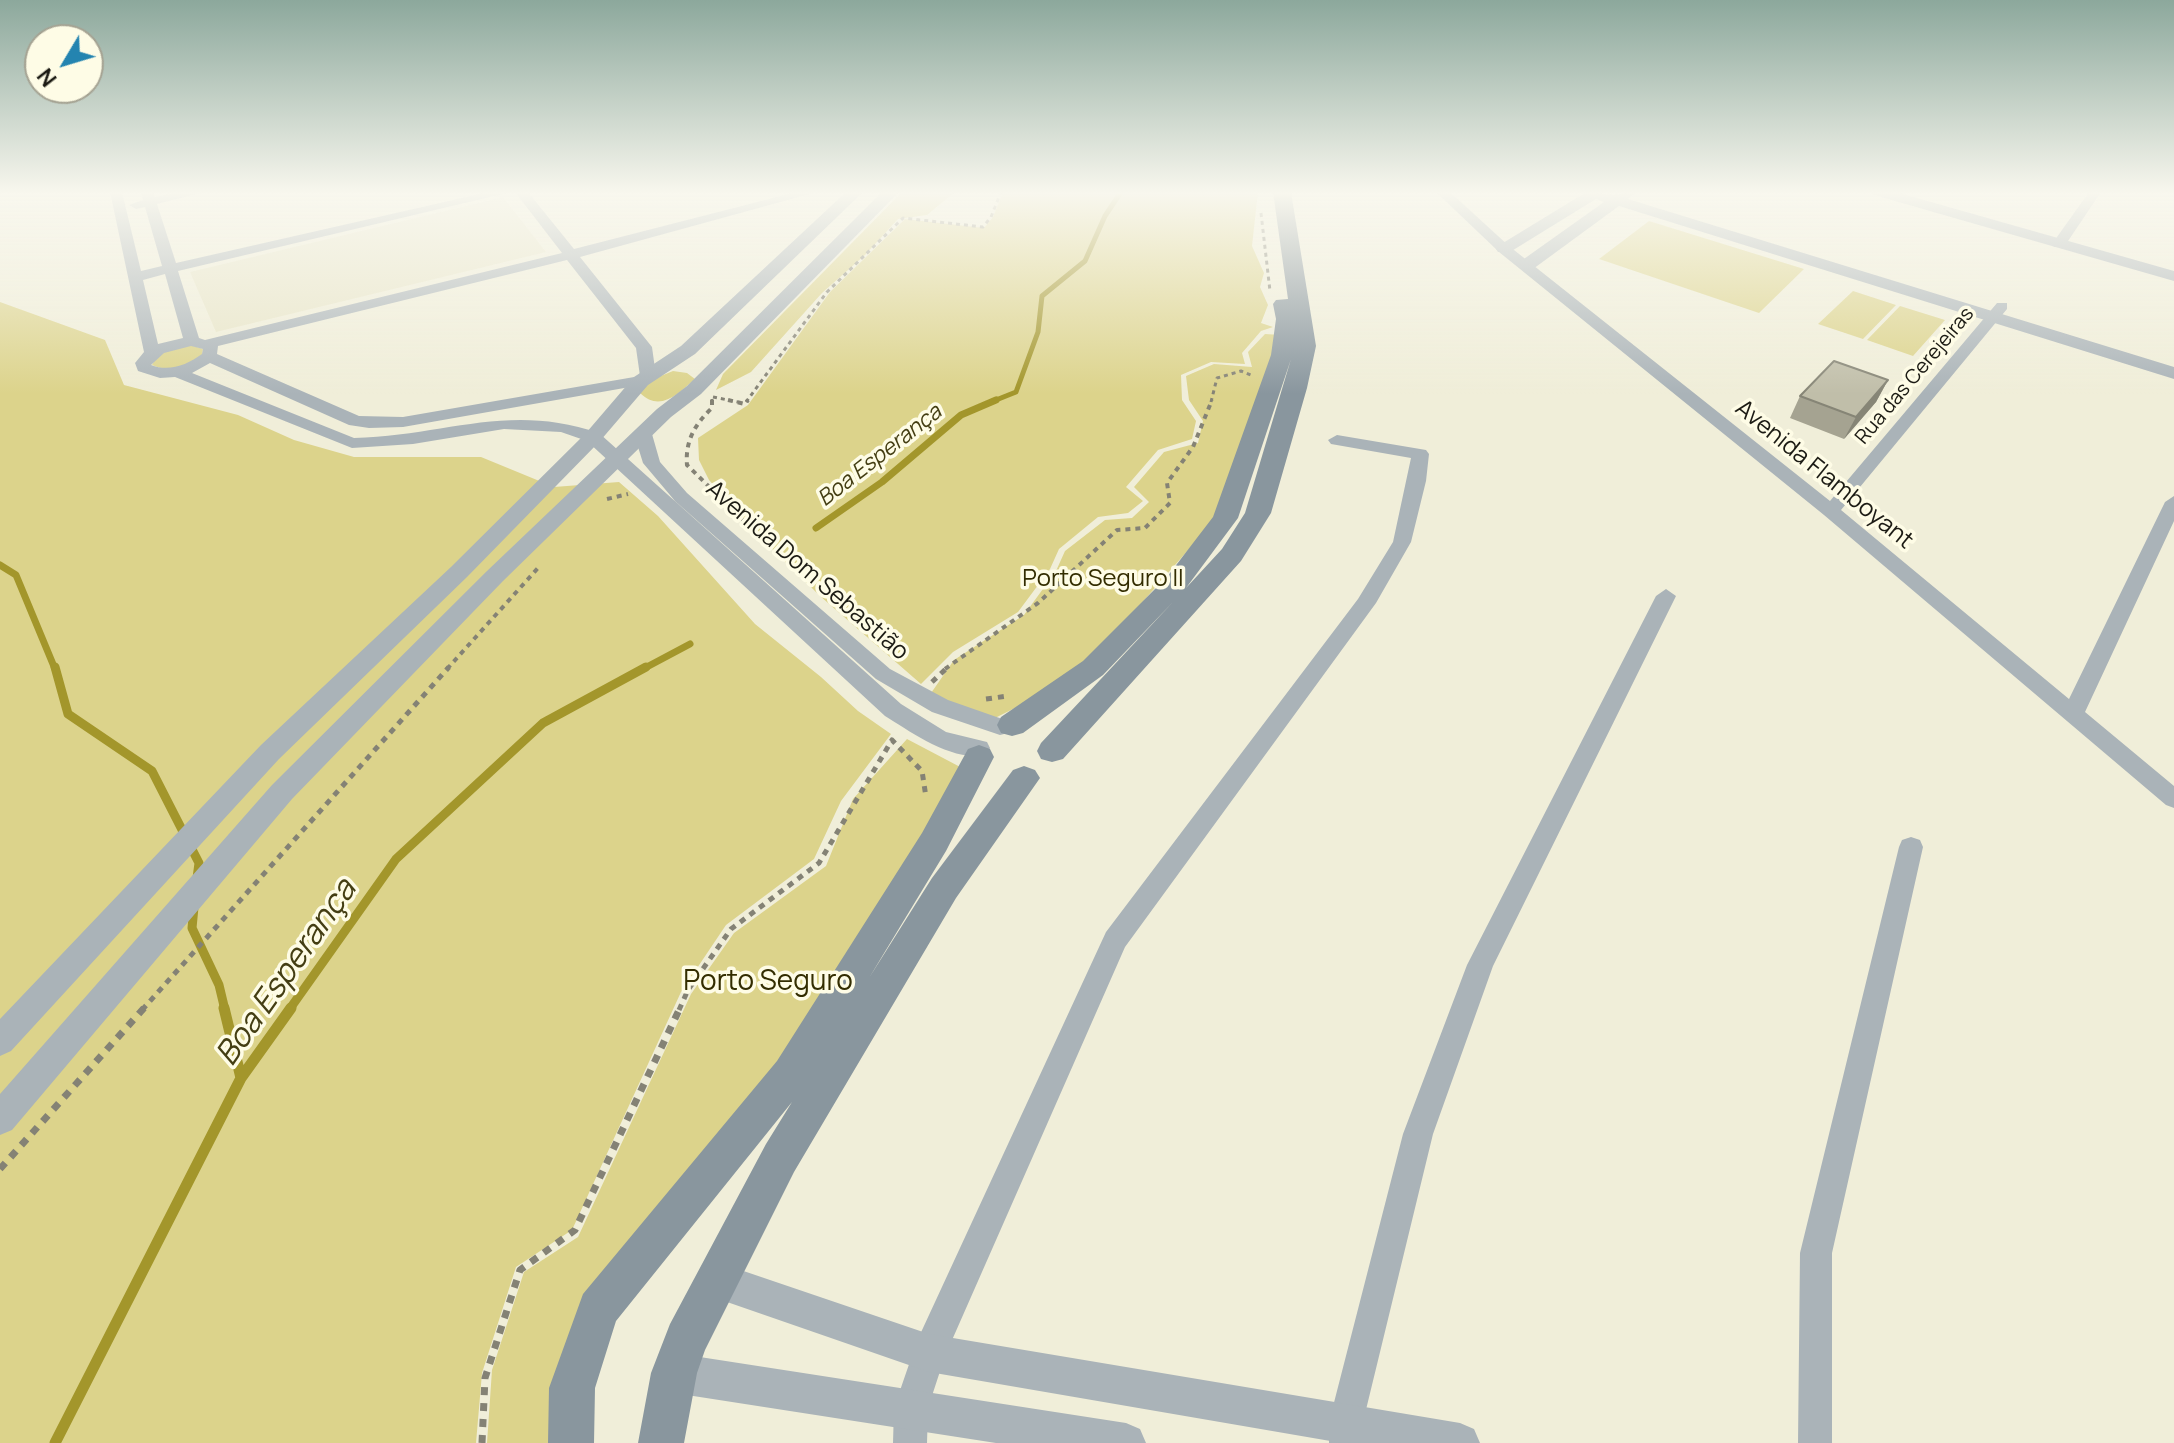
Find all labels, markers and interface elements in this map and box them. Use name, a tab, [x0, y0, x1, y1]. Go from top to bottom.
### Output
north arrow	[24, 24, 104, 104]
text: N	[30, 62, 63, 93]
street label: Rua das Cerejeiras	[1851, 303, 1979, 449]
street label: Avenida Flamboyant	[1729, 394, 1919, 556]
water label: Boa Esperança	[813, 399, 947, 513]
street label: Avenida Dom Sebastião	[700, 475, 914, 667]
park label: Porto Seguro II	[1022, 565, 1184, 593]
water label: Boa Esperança	[209, 873, 365, 1073]
park label: Porto Seguro	[683, 965, 853, 999]

